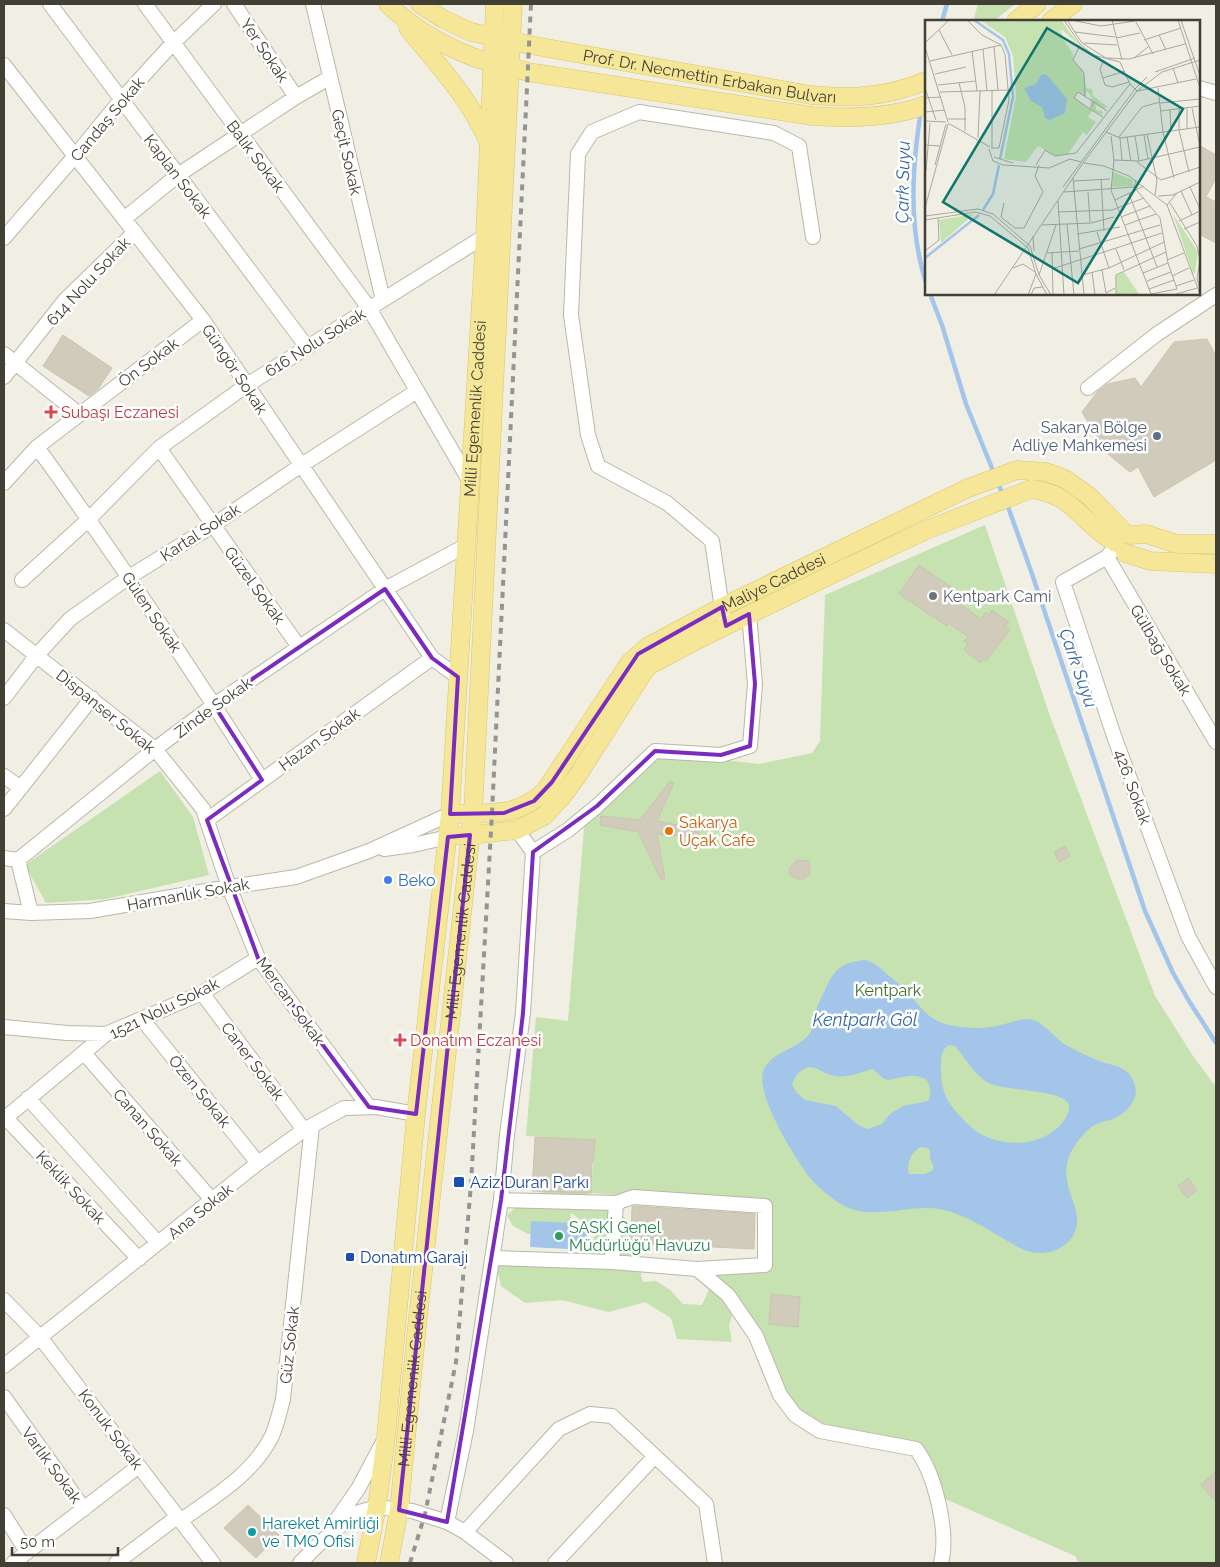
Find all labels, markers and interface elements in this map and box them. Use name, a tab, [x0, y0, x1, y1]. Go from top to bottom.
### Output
street label: Yer Sokak	[236, 15, 293, 86]
inset map	[925, 20, 1200, 295]
street label: Prof. Dr. Necmettin Erbakan Bulvarı	[582, 46, 836, 107]
street label: Candaş Sokak	[67, 73, 149, 165]
street label: Geçit Sokak	[327, 107, 366, 197]
street label: Balık Sokak	[223, 117, 289, 196]
street label: Kaplan Sokak	[140, 131, 216, 222]
water label: Çark Suyu	[891, 141, 914, 223]
street label: 614 Nolu Sokak	[43, 233, 134, 329]
street label: 616 Nolu Sokak	[262, 304, 369, 381]
street label: Milli Egemenlik Caddesi	[460, 320, 490, 498]
street label: Güngör Sokak	[198, 321, 272, 418]
street label: Ön Sokak	[114, 333, 182, 391]
place label: Subaşı Eczanesi	[61, 403, 179, 422]
marker: Subaşı Eczanesi	[45, 406, 57, 418]
place label: Sakarya Bölge Adliye Mahkemesi	[1012, 418, 1147, 455]
marker: Sakarya Bölge Adliye Mahkemesi	[1151, 430, 1163, 442]
street label: Kartal Sokak	[157, 499, 244, 565]
street label: Güzel Sokak	[220, 543, 289, 628]
street label: Maliye Caddesi	[719, 549, 829, 616]
street label: Gülen Sokak	[118, 568, 186, 657]
place label: Kentpark Cami	[943, 587, 1051, 606]
marker: Kentpark Cami	[927, 590, 939, 602]
street label: Gülbağ Sokak	[1126, 601, 1195, 700]
water label: Çark Suyu	[1055, 625, 1102, 710]
street label: Dispanser Sokak	[52, 666, 159, 757]
street label: Zinde Sokak	[171, 673, 256, 742]
street label: Hazan Sokak	[275, 703, 364, 775]
street label: 426. Sokak	[1110, 747, 1155, 828]
place label: Sakarya Uçak Cafe	[679, 813, 755, 850]
marker: Sakarya Uçak Cafe	[663, 825, 675, 837]
street label: Milli Egemenlik Caddesi	[442, 842, 480, 1020]
place label: Beko	[398, 871, 436, 890]
street label: Harmanlık Sokak	[125, 874, 251, 915]
marker: Beko	[382, 874, 394, 886]
street label: Mercan Sokak	[252, 953, 329, 1050]
street label: 1521 Nolu Sokak	[106, 974, 222, 1043]
park label: Kentpark	[855, 981, 922, 1000]
water label: Kentpark Göl	[813, 1009, 918, 1030]
street label: Caner Sokak	[217, 1019, 288, 1104]
place label: Donatım Eczanesi	[410, 1031, 541, 1050]
marker: Donatım Eczanesi	[394, 1034, 406, 1046]
street label: Özen Sokak	[165, 1051, 236, 1132]
street label: Canan Sokak	[109, 1085, 187, 1170]
street label: Keklik Sokak	[32, 1147, 110, 1228]
place label: Aziz Duran Parkı	[470, 1173, 589, 1192]
marker: Aziz Duran Parkı	[452, 1175, 466, 1189]
street label: Ana Sokak	[164, 1179, 237, 1243]
place label: SASKİ Genel Müdürlüğü Havuzu	[569, 1217, 711, 1255]
marker: SASKİ Genel Müdürlüğü Havuzu	[553, 1230, 565, 1242]
place label: Donatım Garajı	[360, 1248, 468, 1267]
marker: Donatım Garajı	[344, 1251, 356, 1263]
street label: Milli Egemenlik Caddesi	[394, 1290, 431, 1468]
street label: Güz Sokak	[276, 1305, 303, 1385]
street label: Konuk Sokak	[74, 1385, 147, 1474]
street label: Varlık Sokak	[18, 1423, 86, 1508]
place label: Hareket Amirliği ve TMO Ofisi	[262, 1514, 379, 1551]
scale bar	[12, 1524, 119, 1556]
marker: Hareket Amirliği ve TMO Ofisi	[246, 1526, 258, 1538]
text: 50 m	[20, 1533, 55, 1551]

